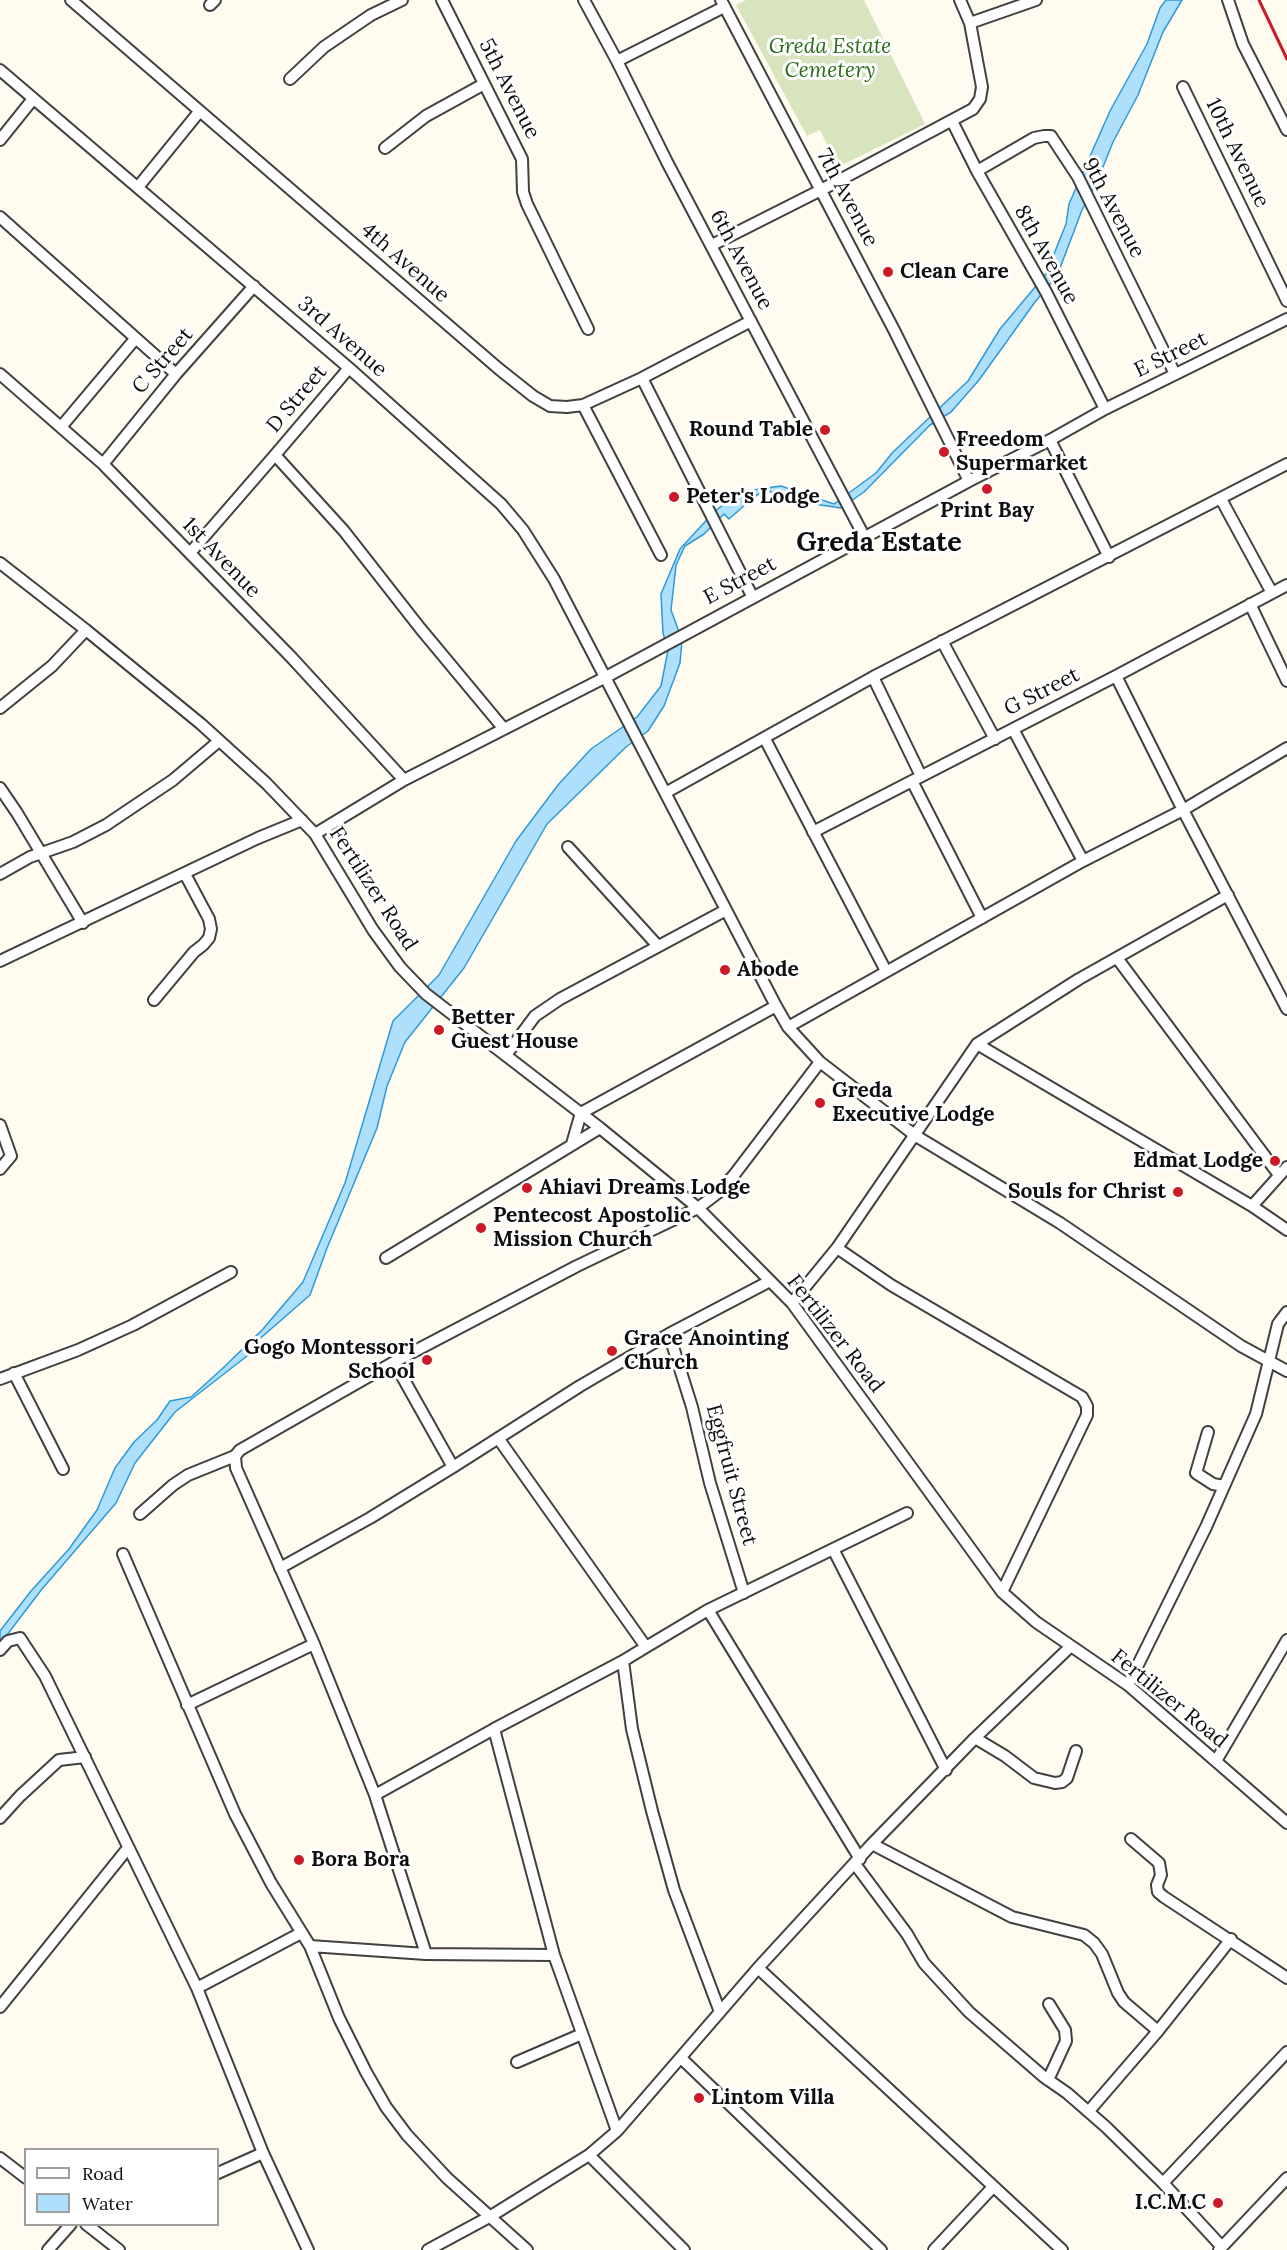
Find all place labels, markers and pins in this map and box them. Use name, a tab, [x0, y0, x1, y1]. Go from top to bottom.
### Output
place label: Clean Care	[900, 259, 1009, 285]
marker: Clean Care	[881, 265, 895, 279]
place label: Round Table	[689, 417, 813, 443]
marker: Round Table	[818, 423, 832, 437]
place label: Freedom Supermarket	[956, 427, 1088, 477]
marker: Freedom Supermarket	[937, 445, 951, 459]
marker: Print Bay	[980, 482, 994, 496]
place label: Peter's Lodge	[686, 484, 820, 510]
marker: Peter's Lodge	[667, 490, 681, 504]
place label: Print Bay	[940, 498, 1034, 524]
place label: Abode	[737, 957, 799, 983]
marker: Abode	[718, 963, 732, 977]
place label: Better Guest House	[451, 1005, 578, 1055]
marker: Better Guest House	[432, 1023, 446, 1037]
place label: Greda Executive Lodge	[832, 1078, 995, 1128]
marker: Greda Executive Lodge	[813, 1096, 827, 1110]
place label: Edmat Lodge	[1133, 1148, 1263, 1174]
marker: Edmat Lodge	[1268, 1154, 1282, 1168]
place label: Ahiavi Dreams Lodge	[539, 1175, 750, 1201]
place label: Souls for Christ	[1008, 1179, 1166, 1205]
marker: Ahiavi Dreams Lodge	[520, 1181, 534, 1195]
marker: Souls for Christ	[1171, 1185, 1185, 1199]
place label: Pentecost Apostolic Mission Church	[493, 1203, 691, 1253]
marker: Pentecost Apostolic Mission Church	[474, 1221, 488, 1235]
place label: Grace Anointing Church	[624, 1326, 788, 1376]
place label: Gogo Montessori School	[244, 1335, 415, 1385]
marker: Grace Anointing Church	[605, 1344, 619, 1358]
marker: Gogo Montessori School	[420, 1353, 434, 1367]
place label: Bora Bora	[311, 1847, 410, 1873]
marker: Bora Bora	[292, 1853, 306, 1867]
place label: Lintom Villa	[711, 2085, 835, 2111]
marker: Lintom Villa	[692, 2091, 706, 2105]
place label: I.C.M.C	[1135, 2190, 1206, 2216]
marker: I.C.M.C	[1211, 2196, 1225, 2210]

